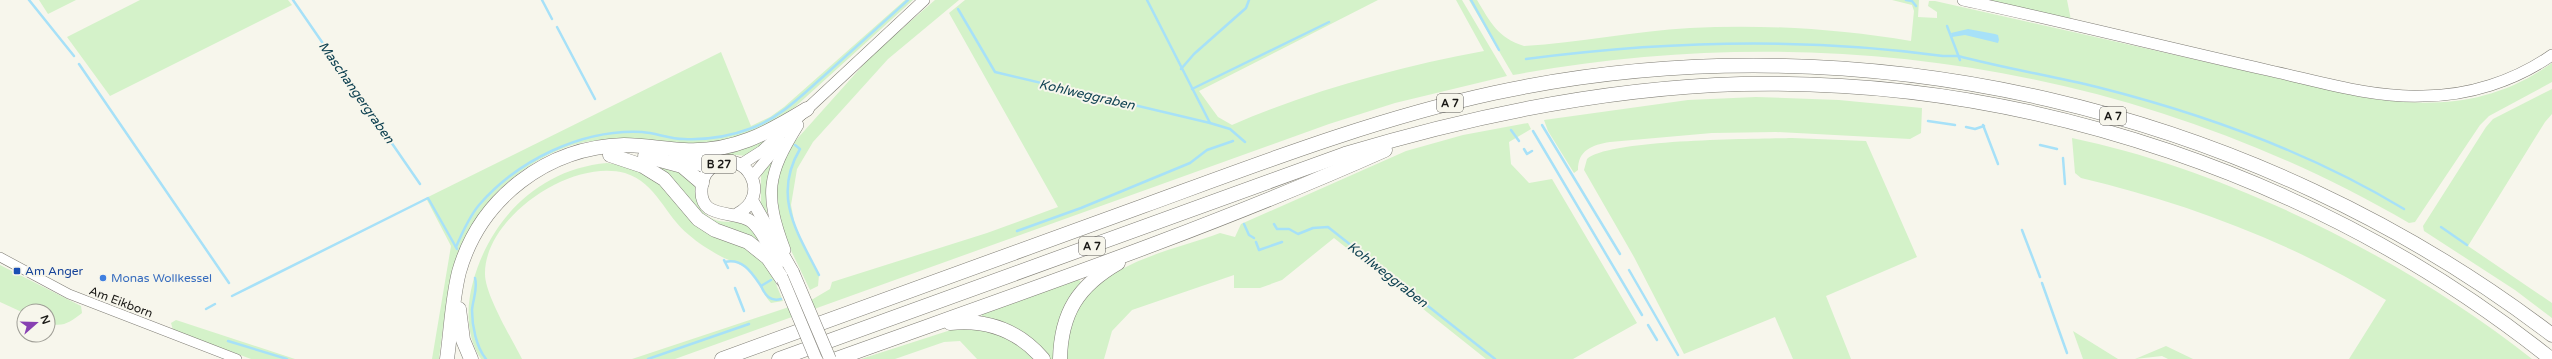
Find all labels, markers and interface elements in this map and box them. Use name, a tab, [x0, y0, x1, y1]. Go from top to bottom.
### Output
water label: Maschangergraben	[315, 39, 398, 147]
water label: Kohlweggraben	[1037, 76, 1137, 114]
road number: A 7	[1437, 94, 1463, 112]
road number: A 7	[2100, 107, 2126, 125]
road number: B 27	[702, 155, 736, 173]
road number: A 7	[1079, 237, 1105, 255]
water label: Kohlweggraben	[1344, 238, 1432, 312]
place label: Am Anger	[25, 264, 84, 278]
marker: Am Anger	[12, 266, 22, 276]
place label: Monas Wollkessel	[111, 271, 212, 285]
marker: Monas Wollkessel	[98, 273, 108, 283]
street label: Am Eikborn	[87, 283, 155, 321]
north arrow	[16, 303, 56, 343]
text: N	[37, 313, 53, 326]

